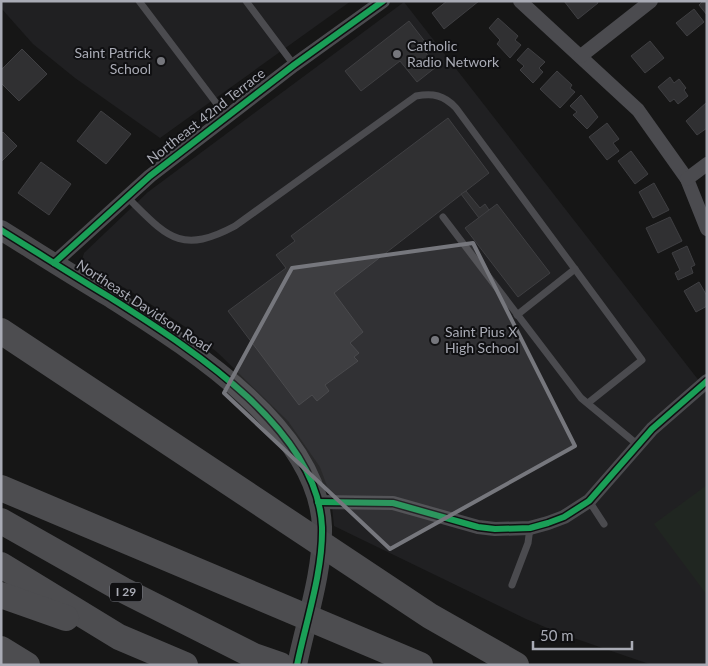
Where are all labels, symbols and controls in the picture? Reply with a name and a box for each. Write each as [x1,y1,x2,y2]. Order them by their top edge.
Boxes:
place label: Catholic Radio Network [407,37,500,70]
place label: Saint Patrick School [75,44,152,77]
marker: Catholic Radio Network [391,48,403,60]
marker: Saint Patrick School [155,55,167,67]
street label: Northeast 42nd Terrace [143,64,268,167]
street label: Northeast Davidson Road [74,256,215,356]
place label: Saint Pius X High School [445,323,519,356]
marker: Saint Pius X High School [429,334,441,346]
road number: I 29 [110,582,142,602]
scale bar [533,618,632,650]
text: 50 m [540,626,574,644]

